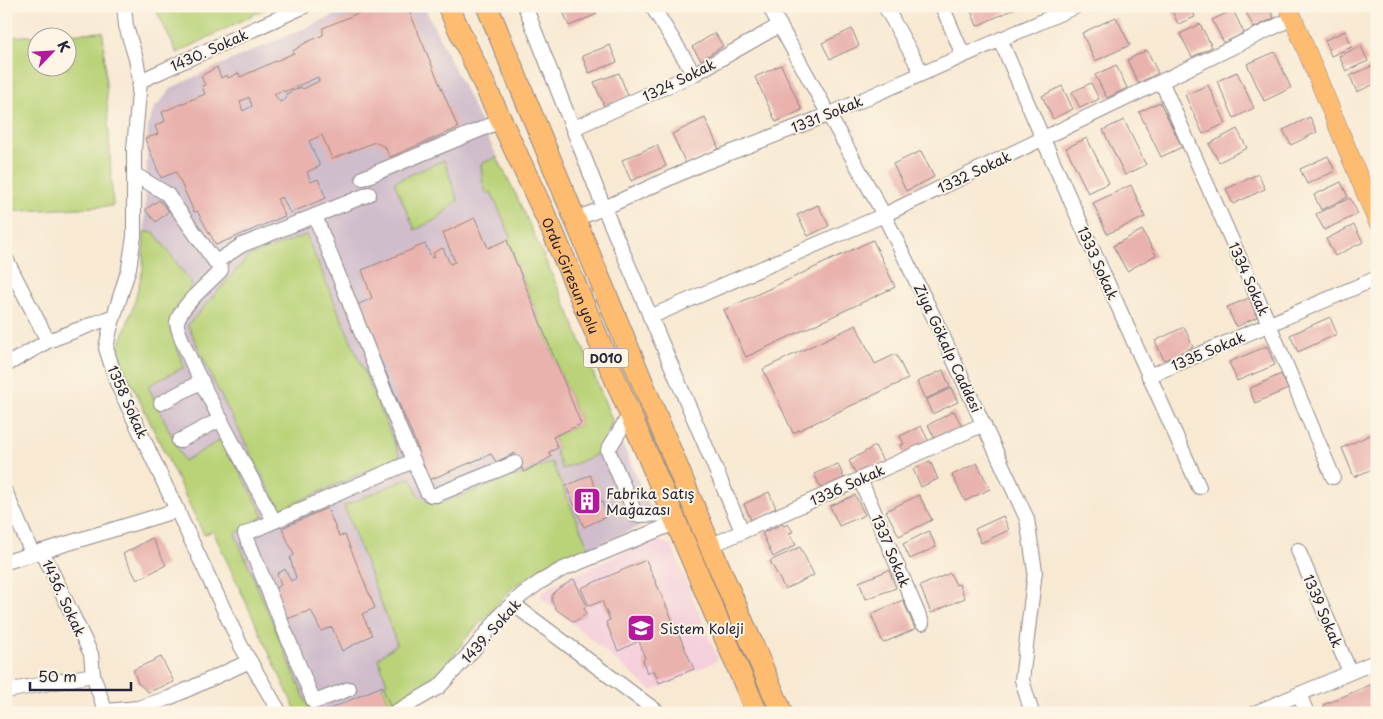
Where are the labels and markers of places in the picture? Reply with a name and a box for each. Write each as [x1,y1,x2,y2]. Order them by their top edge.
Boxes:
place label: Fabrika Satış Mağazası [606,483,694,520]
building icon: Fabrika Satış Mağazası [572,486,602,516]
school or university icon: Sistem Koleji [626,613,656,643]
place label: Sistem Koleji [660,618,744,639]

